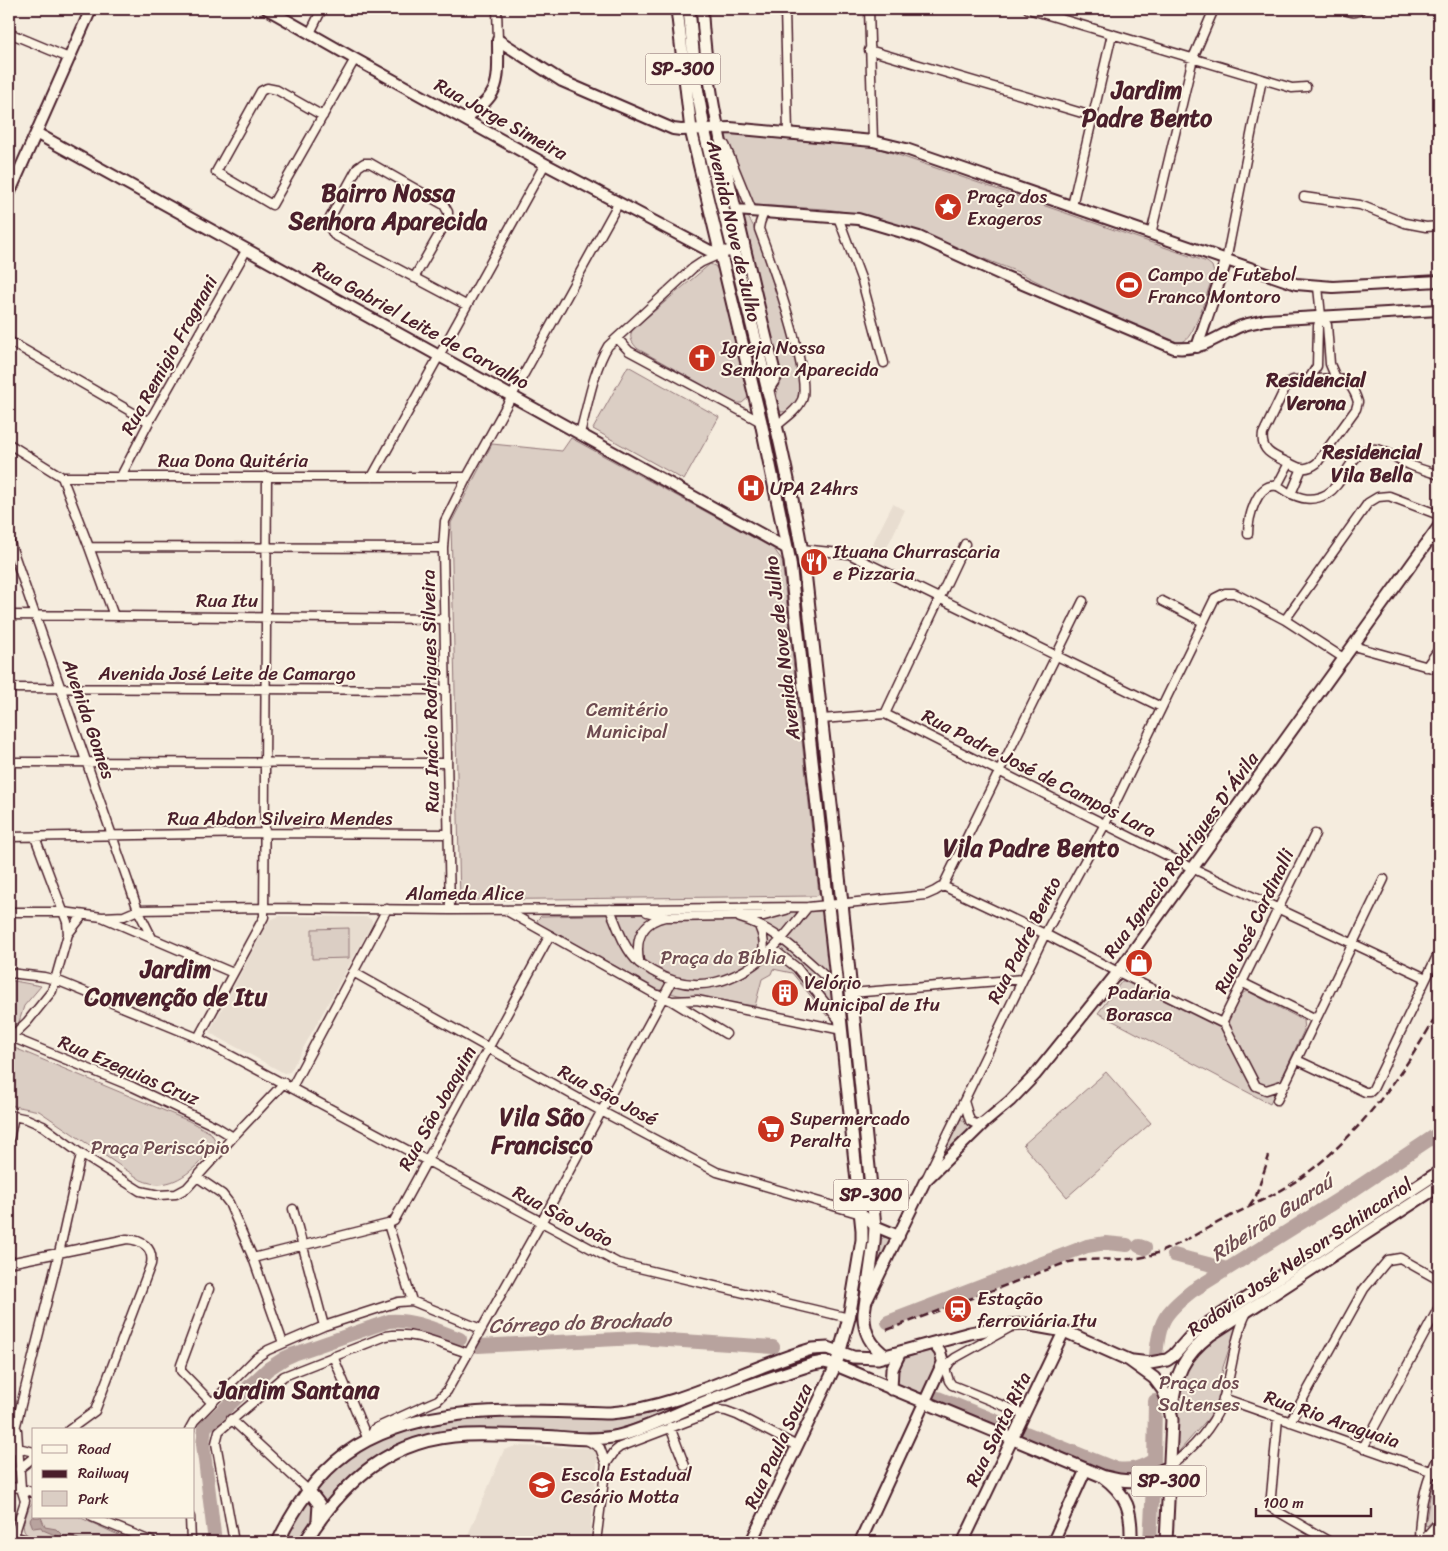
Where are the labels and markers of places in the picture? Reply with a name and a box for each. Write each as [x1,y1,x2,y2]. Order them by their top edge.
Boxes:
place label: Praça dos Exageros [967,180,1047,235]
place icon: Praça dos Exageros [933,192,963,222]
place label: Campo de Futebol Franco Montoro [1148,258,1297,313]
sports icon: Campo de Futebol Franco Montoro [1114,270,1144,300]
place label: Igreja Nossa Senhora Aparecida [720,331,879,386]
church icon: Igreja Nossa Senhora Aparecida [687,343,717,373]
place label: UPA 24hrs [770,472,858,505]
hospital icon: UPA 24hrs [736,473,766,503]
place label: Ituana Churrascaria e Pizzaria [832,535,1000,590]
restaurant icon: Ituana Churrascaria e Pizzaria [799,547,829,577]
shop icon: Padaria Borasca [1124,948,1154,978]
place label: Velório Municipal de Itu [804,966,940,1021]
place label: Padaria Borasca [1106,976,1173,1031]
building icon: Velório Municipal de Itu [770,978,800,1008]
place label: Supermercado Peralta [790,1102,910,1157]
supermarket icon: Supermercado Peralta [756,1114,786,1144]
place label: Estação ferroviária Itu [977,1282,1097,1337]
station icon: Estação ferroviária Itu [943,1294,973,1324]
place label: Escola Estadual Cesário Motta [561,1458,692,1513]
school or university icon: Escola Estadual Cesário Motta [527,1470,557,1500]

